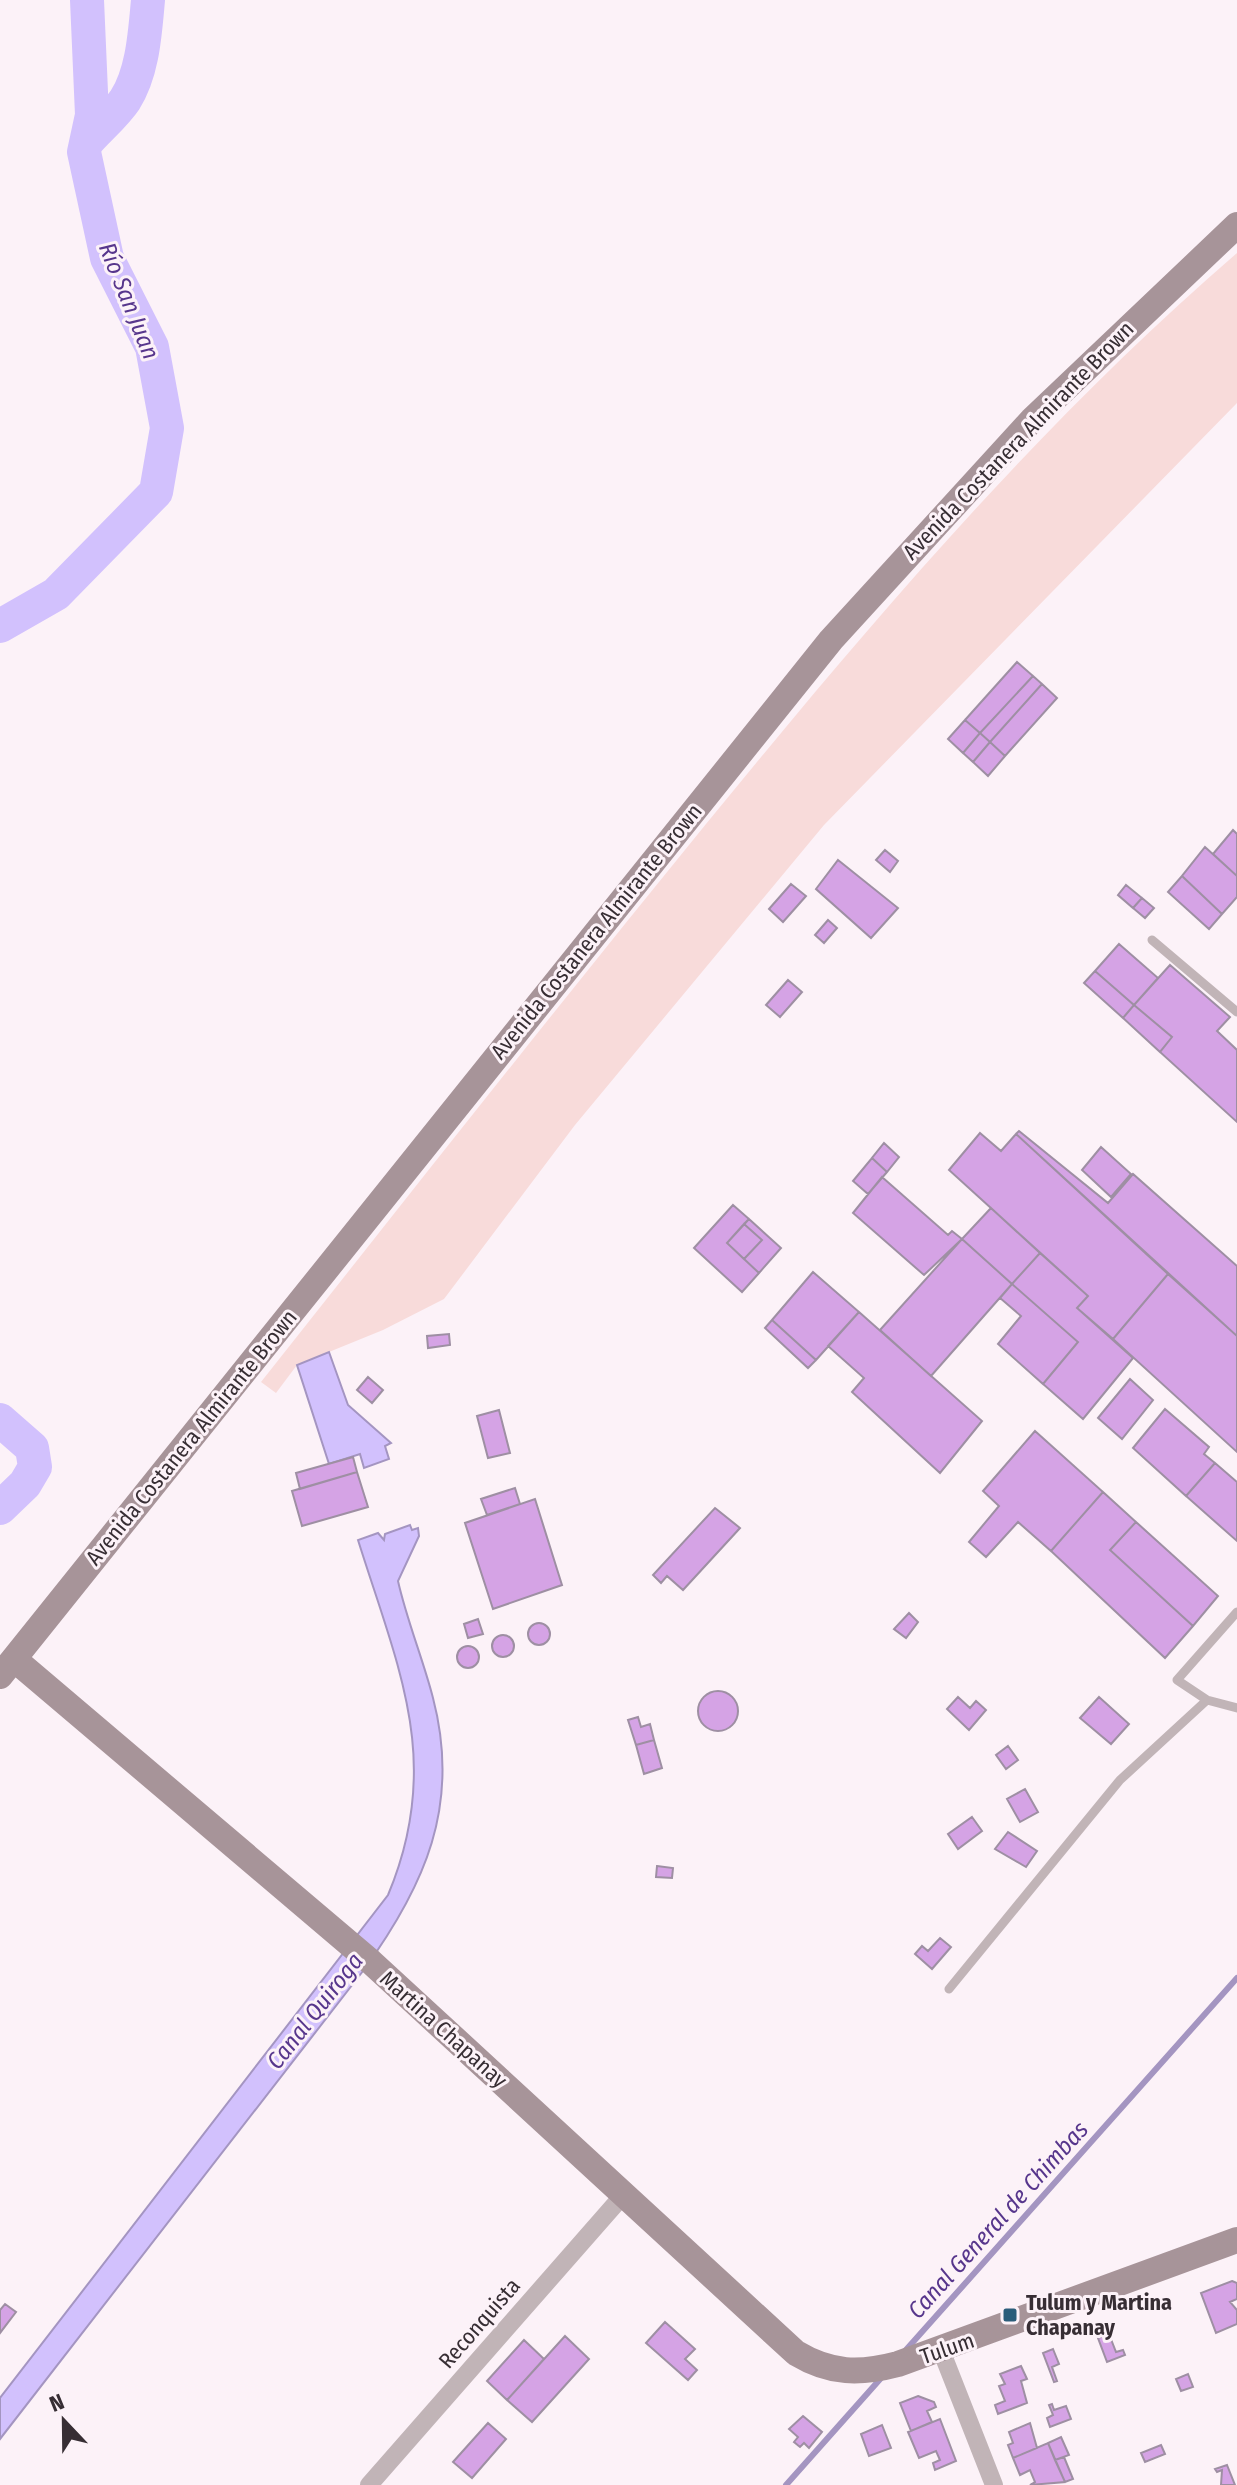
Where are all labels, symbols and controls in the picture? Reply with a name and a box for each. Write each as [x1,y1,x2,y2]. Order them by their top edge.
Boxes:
water label: Río San Juan [93,239,165,363]
street label: Avenida Costanera Almirante Brown [897,316,1139,565]
street label: Avenida Costanera Almirante Brown [485,798,708,1064]
street label: Avenida Costanera Almirante Brown [80,1304,303,1570]
water label: Canal Quiroga [261,1947,369,2075]
street label: Martina Chapanay [374,1965,513,2094]
water label: Canal General de Chimbas [902,2116,1094,2324]
street label: Reconquista [433,2273,526,2374]
place label: Tulum y Martina Chapanay [1026,2289,1172,2341]
marker: Tulum y Martina Chapanay [1001,2306,1019,2324]
street label: Tulum [917,2327,978,2370]
north arrow [24,2381,104,2461]
text: N [46,2388,68,2418]

